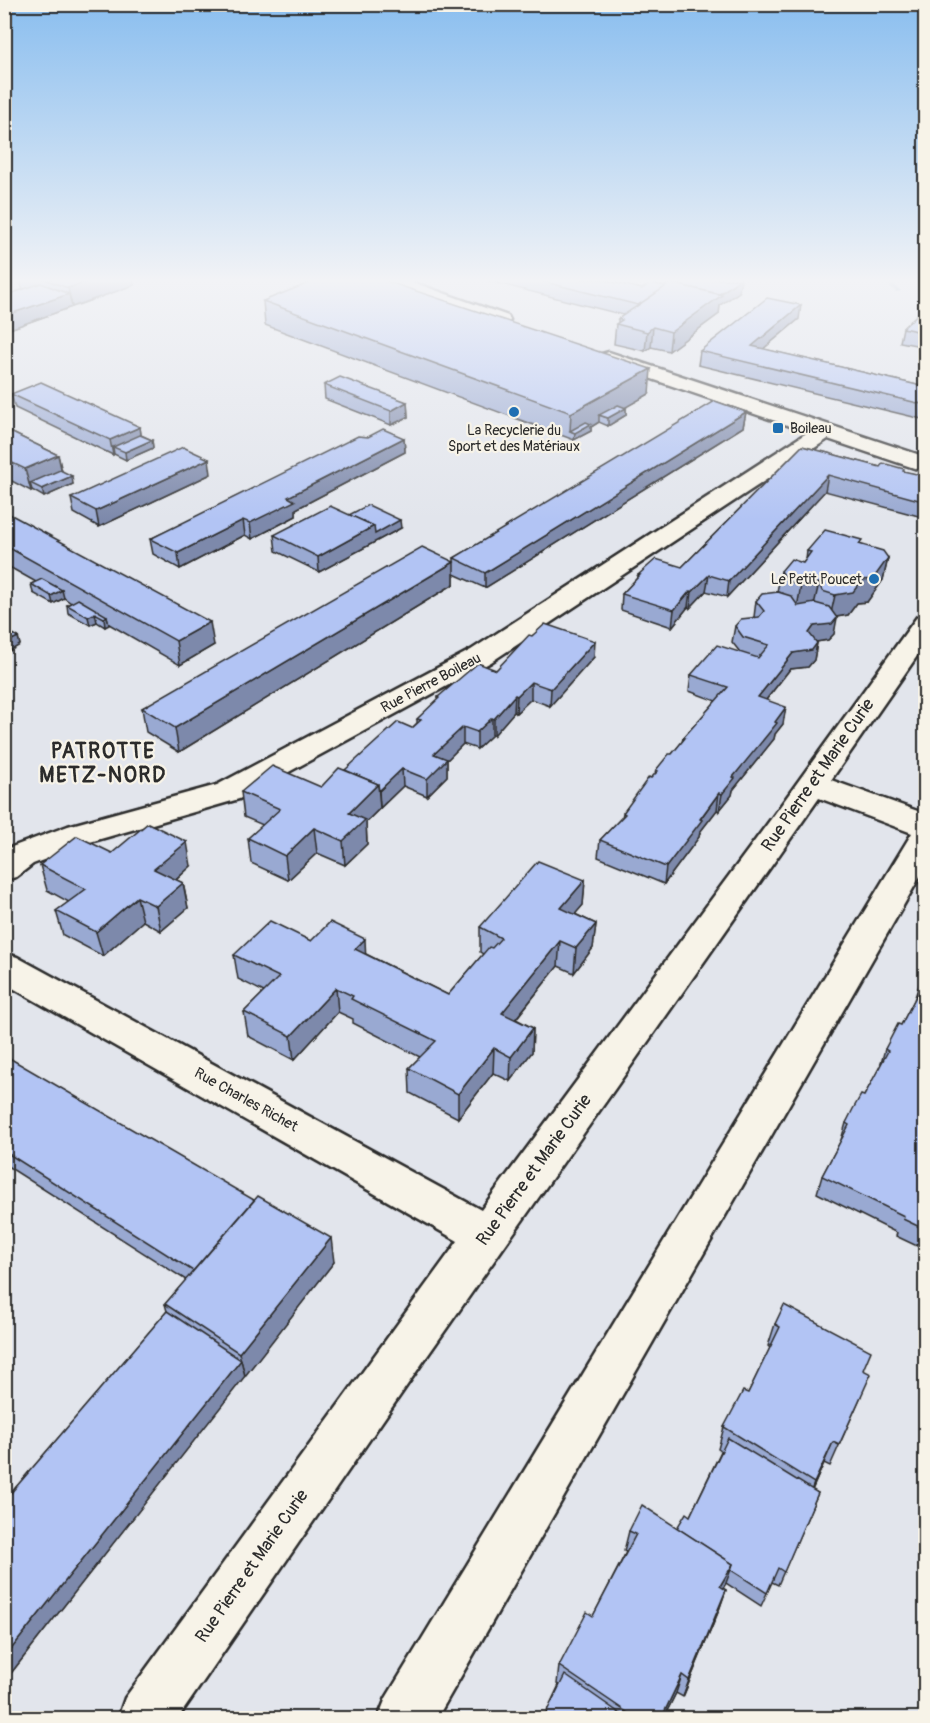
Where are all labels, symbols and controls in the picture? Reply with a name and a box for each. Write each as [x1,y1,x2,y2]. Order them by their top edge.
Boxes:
marker: La Recyclerie du Sport et des Matériaux [507,405,521,419]
place label: Boileau [790,420,831,437]
marker: Boileau [771,421,785,435]
place label: La Recyclerie du Sport et des Matériaux [448,422,580,455]
place label: Le Petit Poucet [771,571,862,588]
marker: Le Petit Poucet [867,572,881,586]
street label: Rue Pierre Boileau [378,649,484,717]
street label: Rue Pierre et Marie Curie [756,694,880,856]
district label: PATROTTE METZ-NORD [39,738,167,789]
street label: Rue Charles Richet [191,1064,302,1137]
street label: Rue Pierre et Marie Curie [471,1090,597,1250]
street label: Rue Pierre et Marie Curie [190,1485,314,1647]

